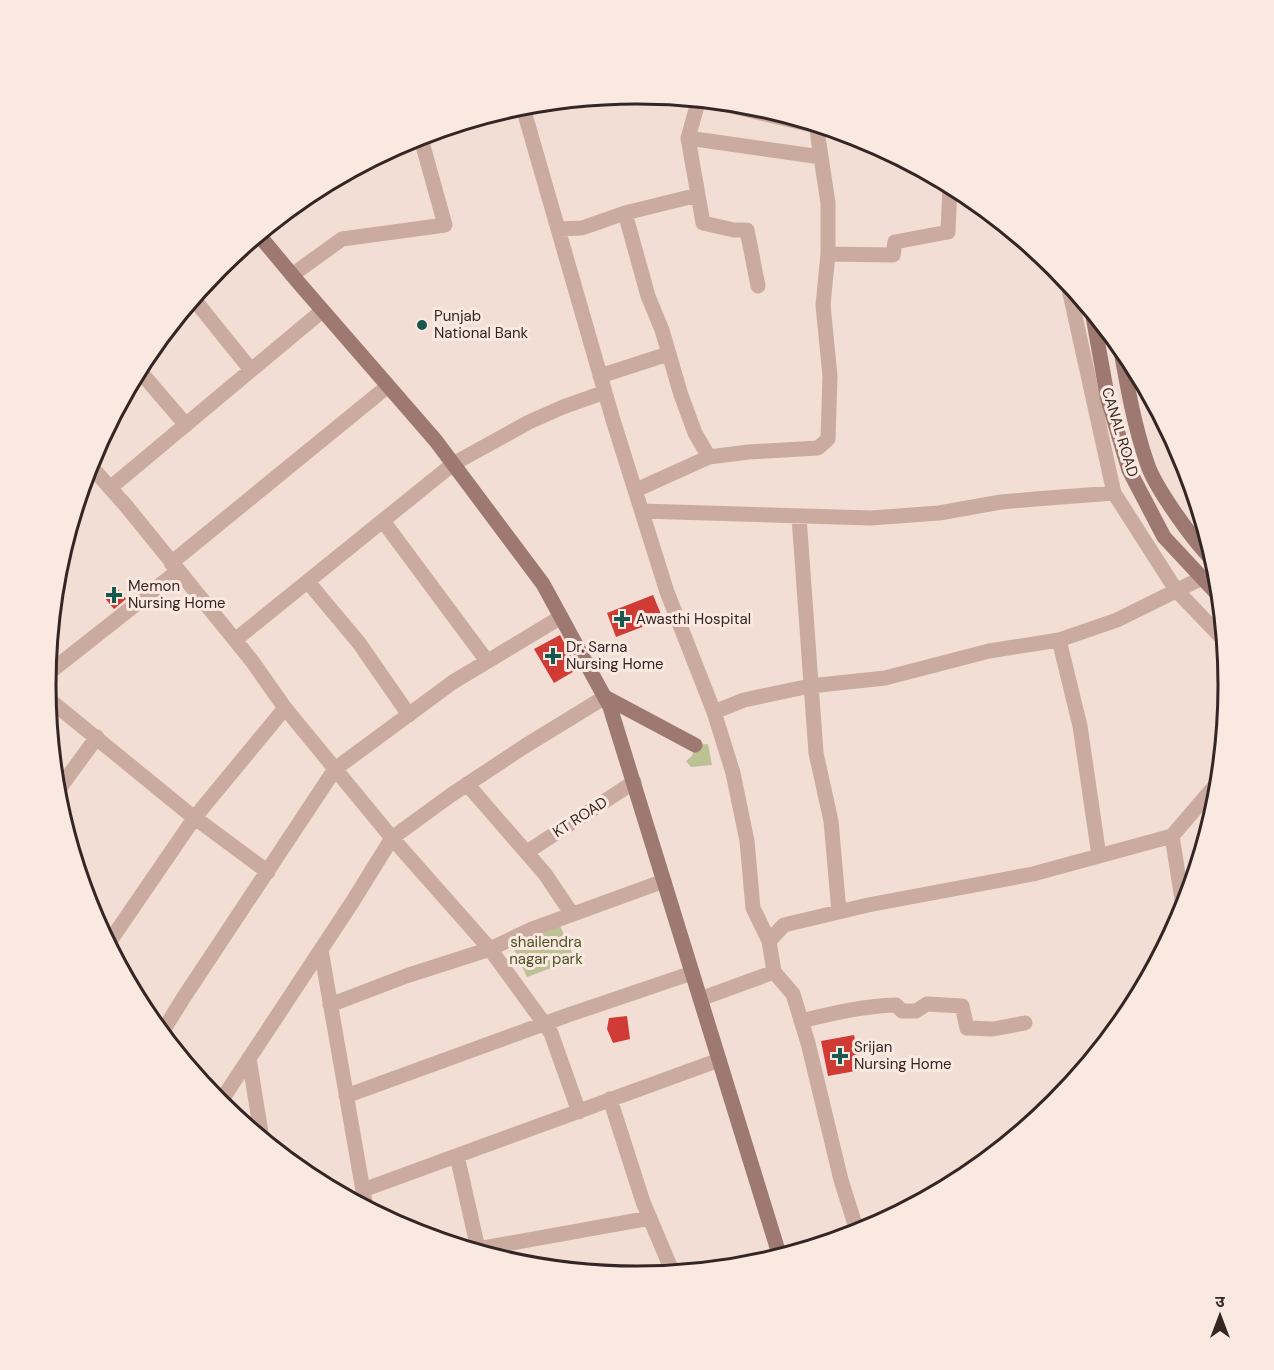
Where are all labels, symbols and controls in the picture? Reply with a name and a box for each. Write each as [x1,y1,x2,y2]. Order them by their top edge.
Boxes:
place label: Punjab National Bank [434,306,529,343]
marker: Punjab National Bank [415,318,429,332]
street label: CANAL ROAD [1097,385,1143,479]
place label: Memon Nursing Home [128,576,226,613]
marker: Memon Nursing Home [105,586,123,604]
place label: Awasthi Hospital [636,609,751,629]
marker: Awasthi Hospital [613,610,631,628]
place label: Dr. Sarna Nursing Home [566,637,664,674]
marker: Dr. Sarna Nursing Home [544,647,562,665]
street label: KT ROAD [549,792,611,842]
park label: shailendra nagar park [509,932,583,969]
place label: Srijan Nursing Home [854,1037,952,1074]
marker: Srijan Nursing Home [831,1047,849,1065]
north arrow [1190,1286,1250,1346]
text: उ [1215,1291,1225,1312]

